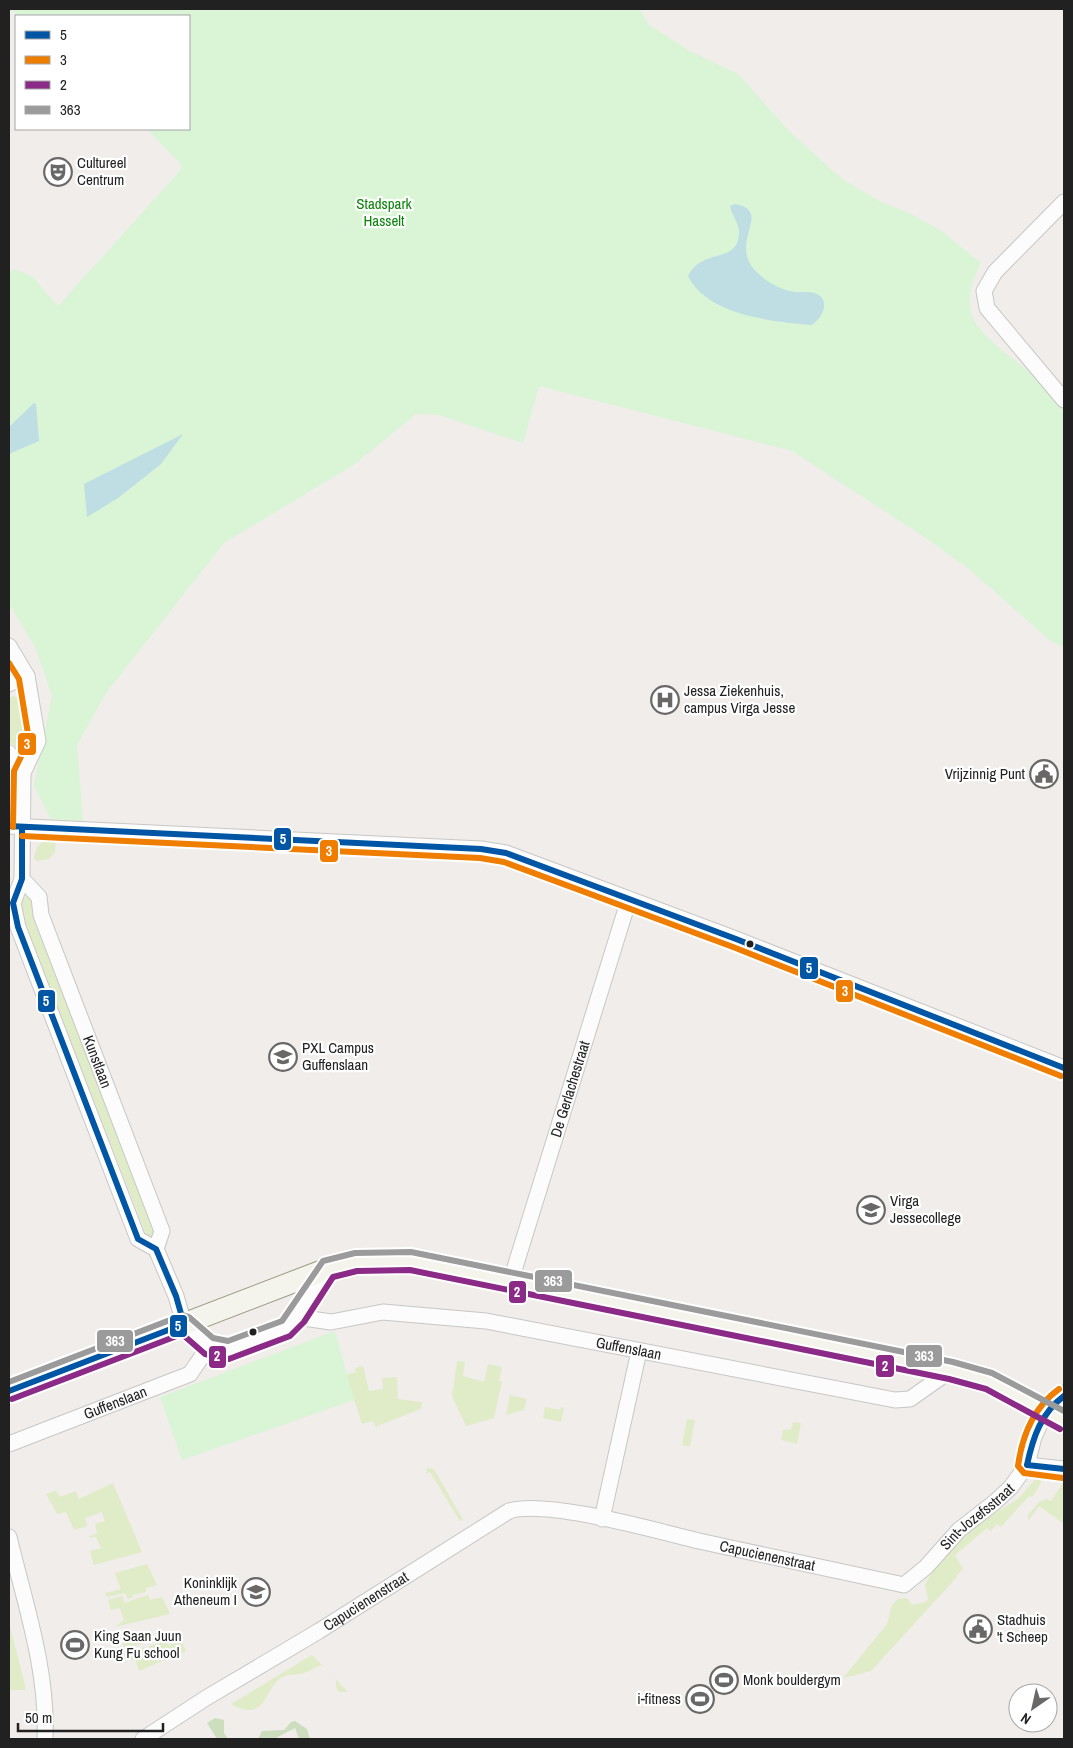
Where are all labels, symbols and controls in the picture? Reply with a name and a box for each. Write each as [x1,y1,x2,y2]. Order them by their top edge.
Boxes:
legend [15,15,190,130]
text: 5 [60,24,67,45]
text: 3 [60,49,67,70]
text: 2 [60,74,67,95]
text: 363 [60,99,81,120]
place label: Cultureel Centrum [77,152,126,190]
theatre icon: Cultureel Centrum [43,157,73,187]
park label: Stadspark Hasselt [356,193,413,231]
place label: Jessa Ziekenhuis, campus Virga Jesse [684,680,795,718]
hospital icon: Jessa Ziekenhuis, campus Virga Jesse [650,685,680,715]
line badge: 3 [17,732,37,756]
text: 3 [24,735,30,753]
public building icon: Vrijzinnig Punt [1029,759,1059,789]
place label: Vrijzinnig Punt [945,763,1026,784]
line badge: 5 [273,827,292,851]
text: 5 [280,830,287,848]
line badge: 3 [319,839,339,863]
text: 3 [326,842,332,860]
unlabelled marker [745,939,755,949]
line badge: 5 [799,956,819,980]
text: 5 [806,959,813,977]
line badge: 3 [835,979,854,1003]
text: 3 [842,982,848,1000]
line badge: 5 [37,989,56,1013]
text: 5 [43,992,50,1010]
street label: Kunstlaan [78,1032,117,1091]
place label: PXL Campus Guffenslaan [302,1037,374,1075]
street label: De Gerlachestraat [545,1037,595,1140]
school or university icon: PXL Campus Guffenslaan [268,1042,298,1072]
place label: Virga Jessecollege [890,1190,961,1228]
school or university icon: Virga Jessecollege [856,1195,886,1225]
line badge: 363 [534,1269,573,1293]
text: 363 [543,1272,563,1290]
line badge: 2 [508,1280,527,1304]
text: 2 [514,1283,520,1301]
line badge: 5 [169,1314,188,1338]
text: 5 [175,1317,182,1335]
unlabelled marker [248,1327,258,1337]
line badge: 363 [96,1329,134,1353]
street label: Guffenslaan [594,1331,663,1365]
text: 363 [105,1332,125,1350]
line badge: 363 [905,1344,943,1368]
line badge: 2 [208,1345,227,1369]
text: 2 [214,1347,220,1365]
text: 363 [914,1347,934,1365]
line badge: 2 [875,1354,895,1378]
text: 2 [882,1357,888,1375]
street label: Guffenslaan [80,1381,150,1424]
street label: Sint-Jozefsstraat [935,1478,1019,1554]
street label: Capucienenstraat [718,1535,818,1576]
street label: Capucienenstraat [319,1566,413,1636]
place label: Koninklijk Atheneum I [173,1572,238,1610]
school or university icon: Koninklijk Atheneum I [241,1577,271,1607]
place label: Stadhuis 't Scheep [997,1609,1048,1647]
public building icon: Stadhuis 't Scheep [963,1614,993,1644]
place label: King Saan Juun Kung Fu school [94,1625,182,1663]
sports icon: King Saan Juun Kung Fu school [60,1630,90,1660]
sports icon: Monk bouldergym [709,1665,739,1695]
place label: Monk bouldergym [743,1669,841,1690]
north arrow [1008,1683,1058,1733]
sports icon: i-fitness [685,1684,715,1714]
place label: i-fitness [637,1688,681,1709]
scale bar [18,1700,162,1732]
text: 50 m [25,1707,52,1728]
text: N [1017,1709,1034,1729]

